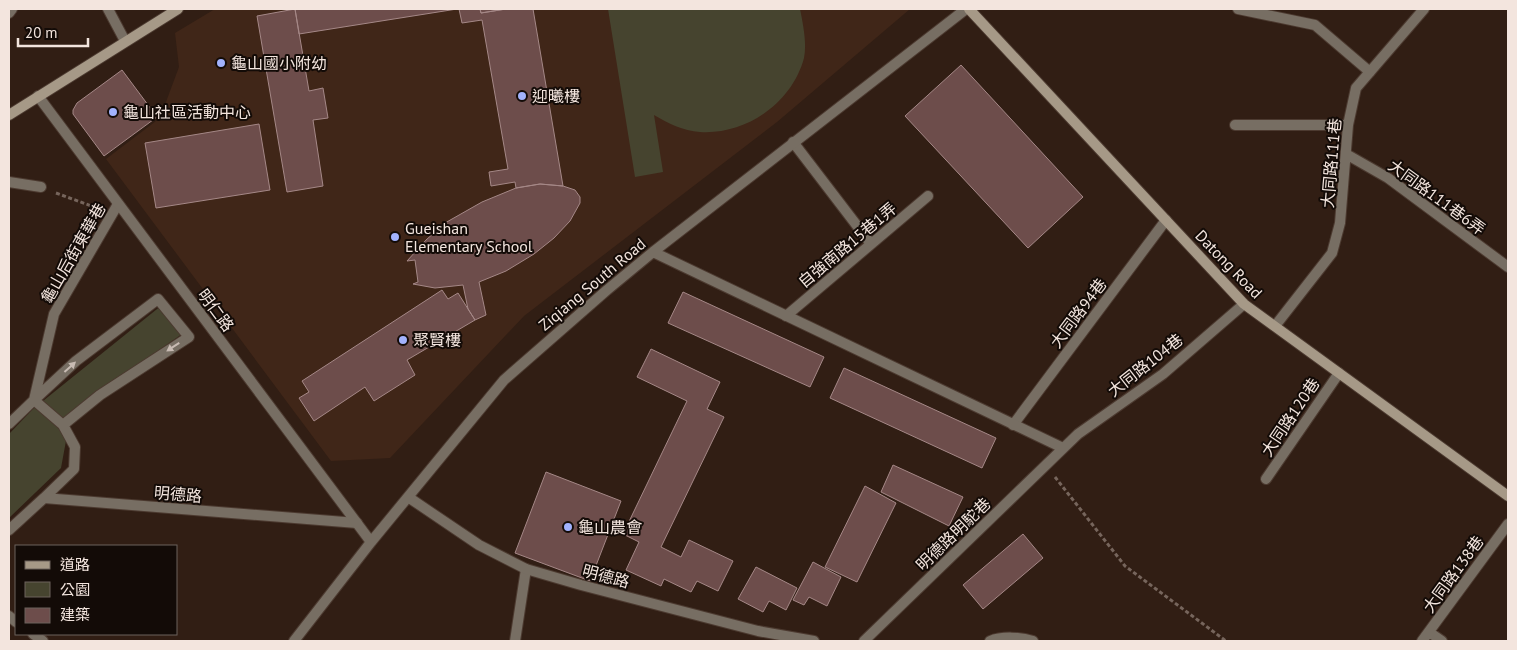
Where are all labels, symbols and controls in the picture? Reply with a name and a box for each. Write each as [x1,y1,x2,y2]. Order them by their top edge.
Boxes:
scale bar [18,15,88,47]
text: 20 m [25,23,58,42]
place label: 龜山國小附幼 [231,53,327,73]
marker: 龜山國小附幼 [215,57,227,69]
place label: 迎曦樓 [532,86,580,106]
marker: 迎曦樓 [516,90,528,102]
place label: 龜山社區活動中心 [123,102,251,122]
marker: 龜山社區活動中心 [107,106,119,118]
street label: 大同路111巷 [1317,117,1345,209]
street label: 大同路111巷6弄 [1385,155,1489,239]
street label: 自強南路15巷1弄 [794,198,900,292]
street label: 龜山后街東華巷 [36,199,110,307]
place label: Gueishan Elementary School [405,218,533,256]
street label: Datong Road [1191,226,1267,302]
marker: Gueishan Elementary School [389,231,401,243]
street label: Ziqiang South Road [534,233,650,335]
street label: 大同路94巷 [1046,274,1110,352]
street label: 明仁路 [194,285,238,335]
street label: 大同路104巷 [1103,329,1187,401]
place label: 聚賢樓 [413,330,461,350]
marker: 聚賢樓 [397,334,409,346]
one-way arrow [167,343,180,352]
one-way arrow [63,361,75,373]
street label: 大同路120巷 [1256,374,1324,460]
street label: 明德路 [153,482,203,506]
street label: 明德路明駝巷 [912,493,994,575]
place label: 龜山農會 [578,517,642,537]
marker: 龜山農會 [562,521,574,533]
street label: 大同路138巷 [1418,532,1488,616]
legend [15,545,178,635]
text: 道路 [60,555,90,574]
street label: 明德路 [580,560,632,592]
text: 公園 [60,580,90,599]
text: 建築 [60,605,90,624]

